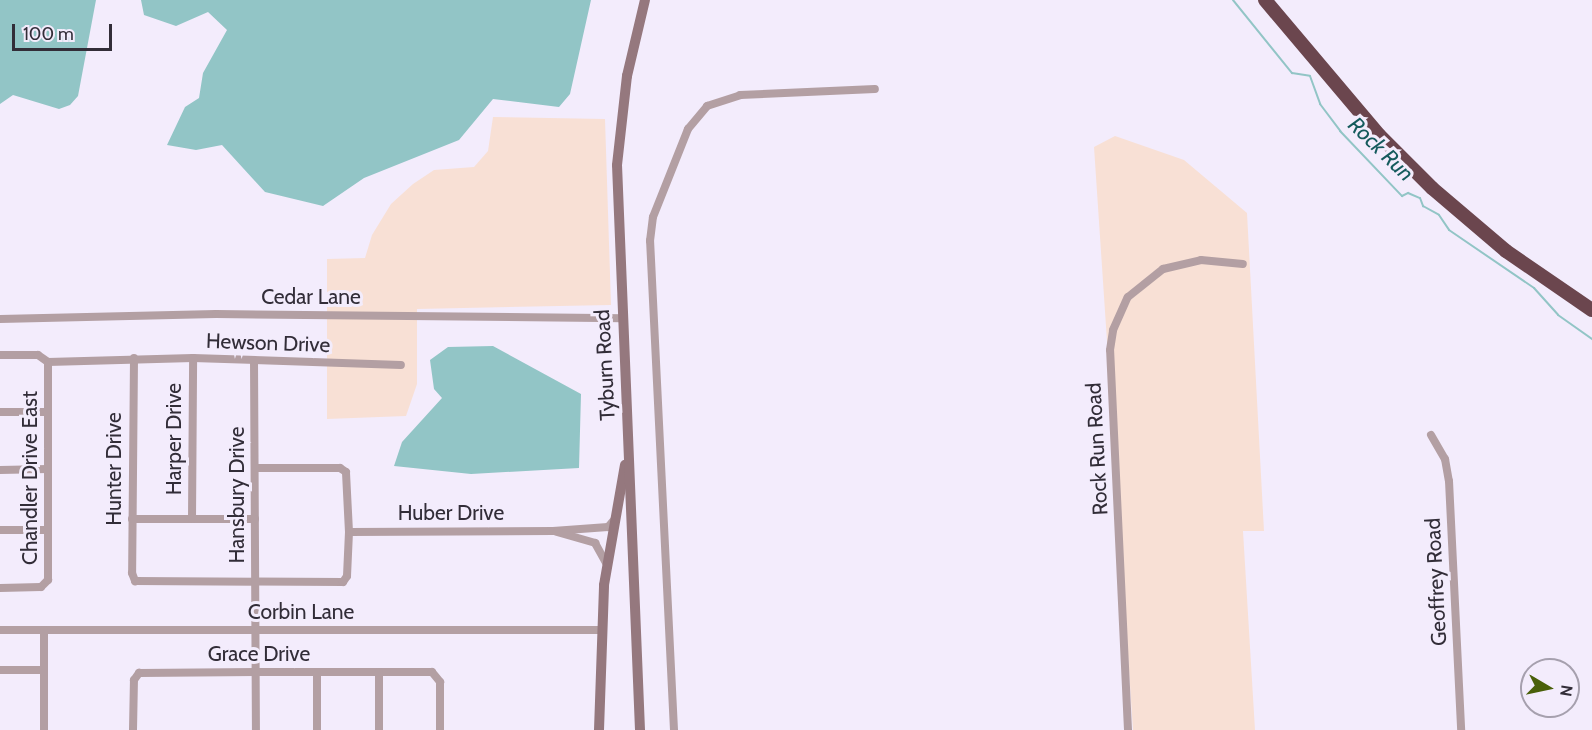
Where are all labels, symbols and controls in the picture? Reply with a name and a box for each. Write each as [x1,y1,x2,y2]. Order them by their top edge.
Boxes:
scale bar [15,12,116,50]
text: 100 m [23,23,74,45]
water label: Rock Run [1343,111,1419,187]
street label: Cedar Lane [261,284,361,310]
street label: Tyburn Road [590,309,620,421]
street label: Hewson Drive [205,328,331,358]
street label: Rock Run Road [1081,382,1113,516]
street label: Harper Drive [161,383,187,495]
street label: Chandler Drive East [17,391,43,565]
street label: Hunter Drive [101,412,127,526]
street label: Hansbury Drive [224,427,250,563]
street label: Huber Drive [398,500,504,526]
street label: Geoffrey Road [1420,517,1452,647]
street label: Corbin Lane [248,599,354,625]
street label: Grace Drive [208,641,310,667]
north arrow [1520,658,1580,718]
text: N [1556,684,1577,698]

